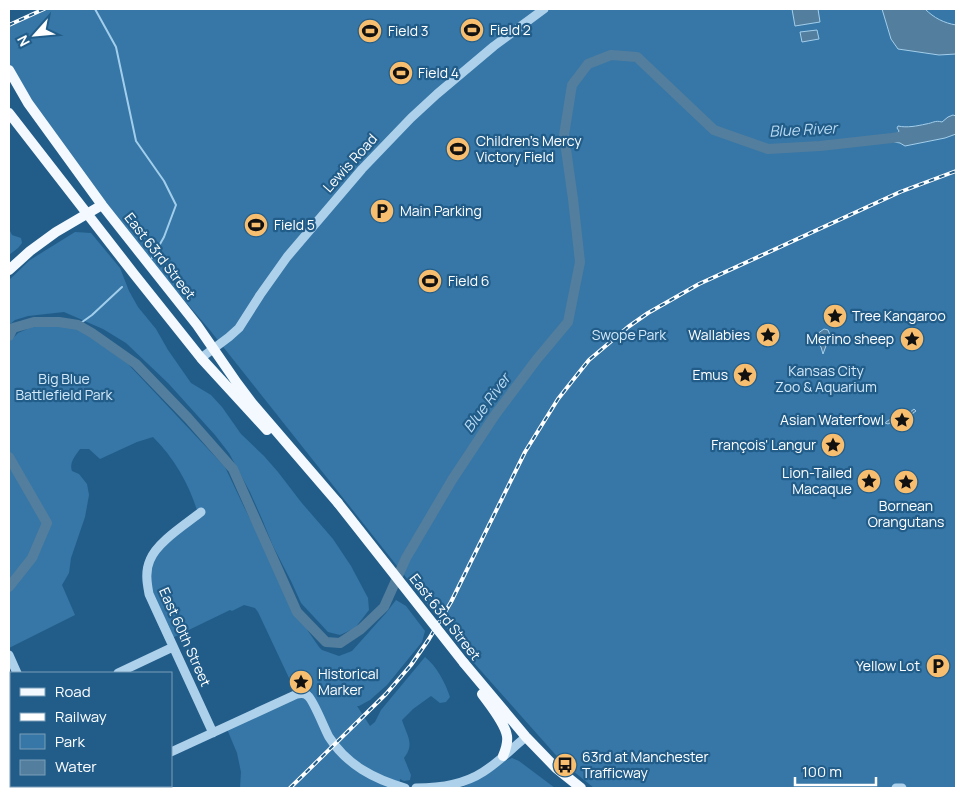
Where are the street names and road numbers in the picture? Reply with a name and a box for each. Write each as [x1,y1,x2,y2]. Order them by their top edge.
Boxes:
street label: Lewis Road [318,129,381,196]
street label: East 63rd Street [121,208,200,303]
street label: East 63rd Street [406,569,485,664]
street label: East 60th Street [155,584,216,690]

